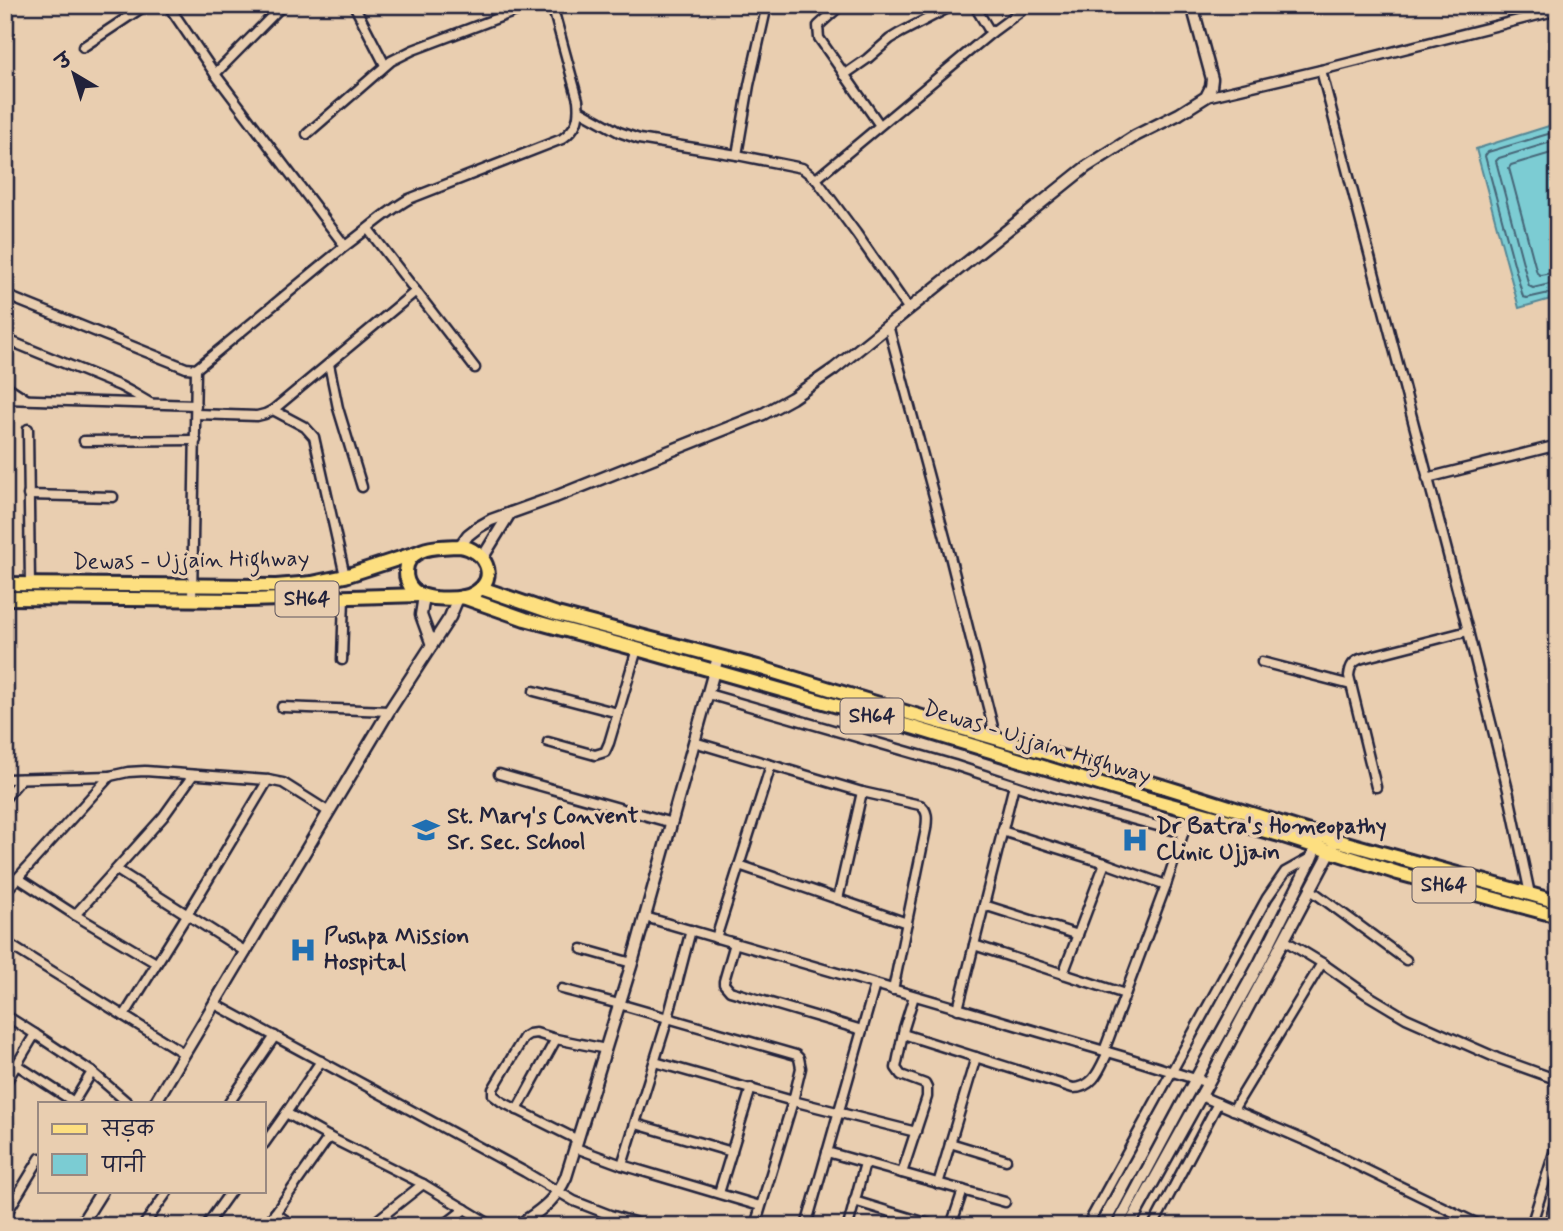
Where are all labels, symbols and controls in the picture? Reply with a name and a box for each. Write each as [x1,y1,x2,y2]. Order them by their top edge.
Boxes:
north arrow [38,38,108,108]
text: उ [50,47,79,77]
street label: Dewas - Ujjain Highway [72,544,310,580]
road number: SH64 [276,582,338,616]
street label: Dewas - Ujjain Highway [919,694,1155,794]
road number: SH64 [840,698,903,734]
place label: St. Mary's Convent Sr. Sec. School [447,802,639,858]
place label: Dr Batra's Homeopathy Clinic Ujjain [1156,812,1387,868]
school or university icon: St. Mary's Convent Sr. Sec. School [411,815,441,845]
hospital icon: Dr Batra's Homeopathy Clinic Ujjain [1120,825,1150,855]
road number: SH64 [1412,868,1476,903]
place label: Pushpa Mission Hospital [324,922,469,978]
hospital icon: Pushpa Mission Hospital [288,935,318,965]
legend [38,1102,266,1192]
text: सड़क [101,1116,155,1144]
text: पानी [101,1149,147,1180]

